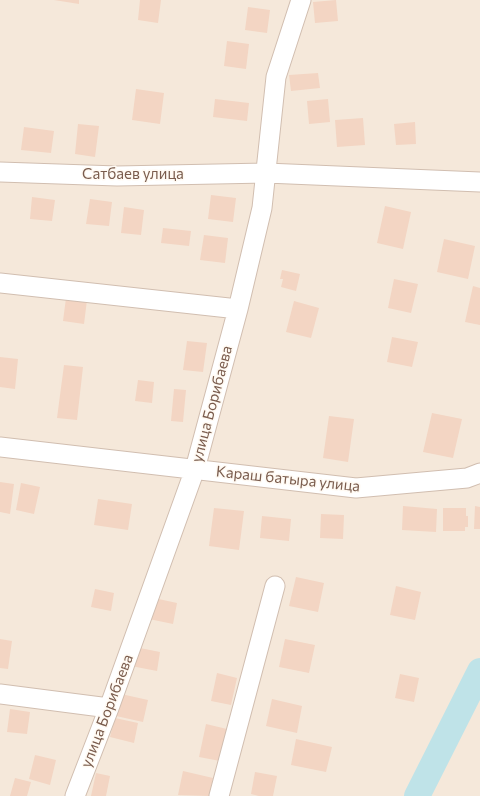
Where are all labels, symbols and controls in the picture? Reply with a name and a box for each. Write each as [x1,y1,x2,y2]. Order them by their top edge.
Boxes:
street label: Сатбаев улица [82,165,184,183]
street label: улица Борибаева [188,344,236,464]
street label: Караш батыра улица [215,462,361,496]
street label: улица Борибаева [77,652,137,770]

